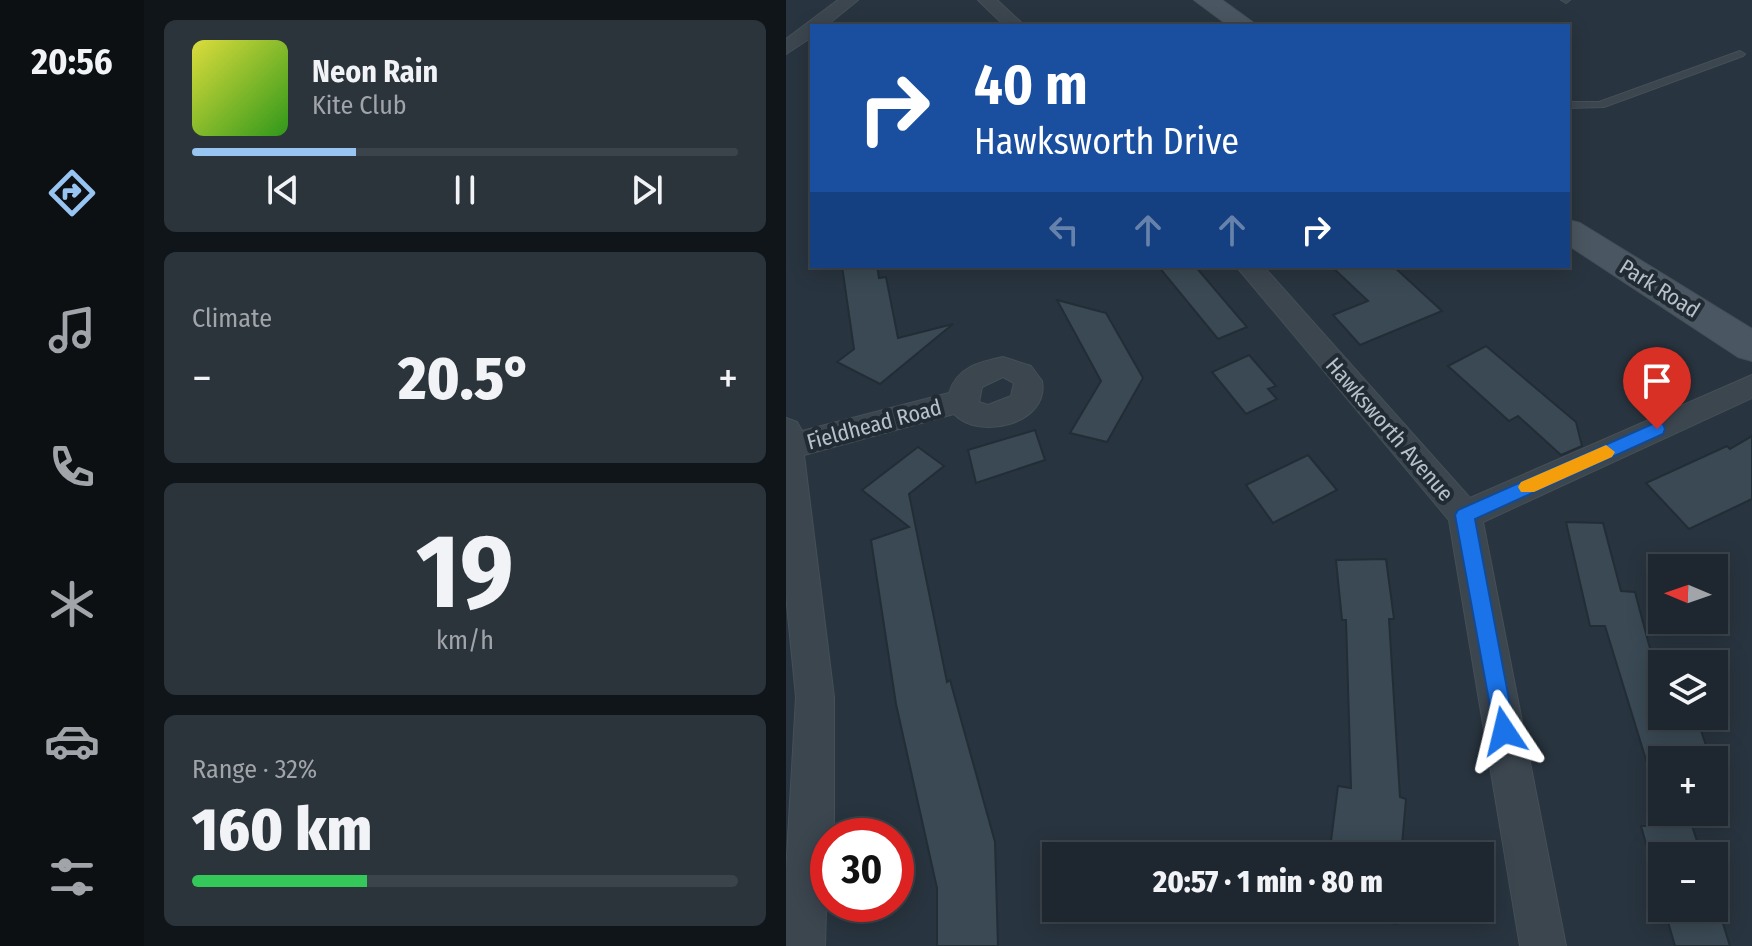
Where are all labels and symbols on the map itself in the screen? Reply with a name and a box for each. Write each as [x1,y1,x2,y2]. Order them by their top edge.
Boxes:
street label: Park Road [1614,253,1705,324]
pin [1623,347,1691,429]
street label: Hawksworth Avenue [1320,352,1459,507]
street label: Fieldhead Road [804,394,944,455]
north arrow [1648,554,1728,634]
position arrow [1462,689,1546,773]
speed limit sign: 30 [810,818,914,922]

